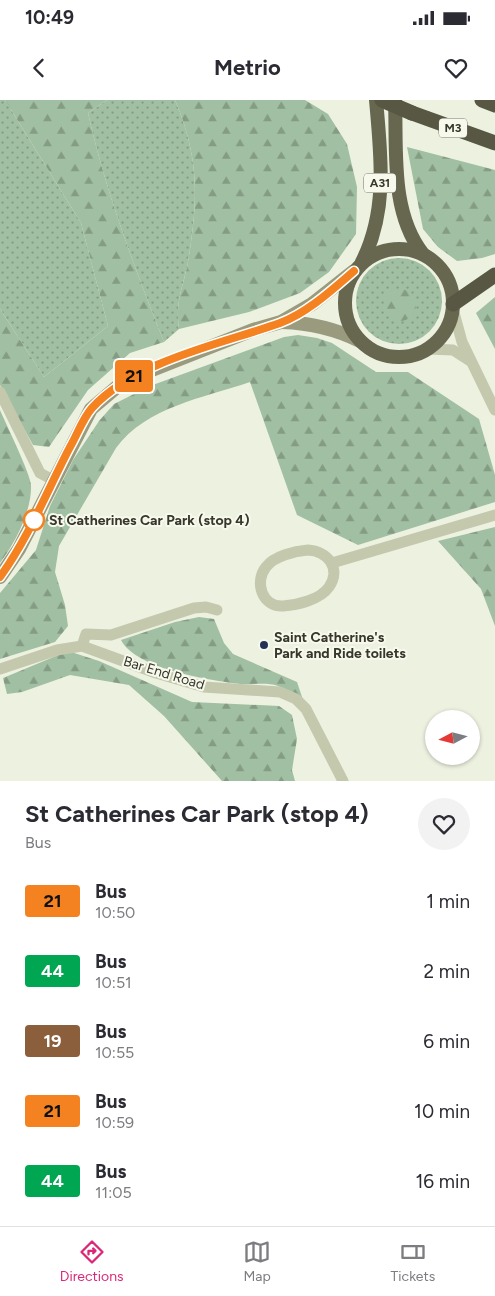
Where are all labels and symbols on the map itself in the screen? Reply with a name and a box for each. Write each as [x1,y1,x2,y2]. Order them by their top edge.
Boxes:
road number: M3 [439,118,467,138]
road number: A31 [364,174,396,192]
line badge: 21 [112,360,156,392]
marker: St Catherines Car Park (stop 4) [23,509,45,531]
place label: St Catherines Car Park (stop 4) [49,512,250,529]
place label: Saint Catherine's Park and Ride toilets [274,629,406,662]
marker: Saint Catherine's Park and Ride toilets [258,639,270,651]
street label: Bar End Road [121,653,207,693]
north arrow [425,710,480,765]

